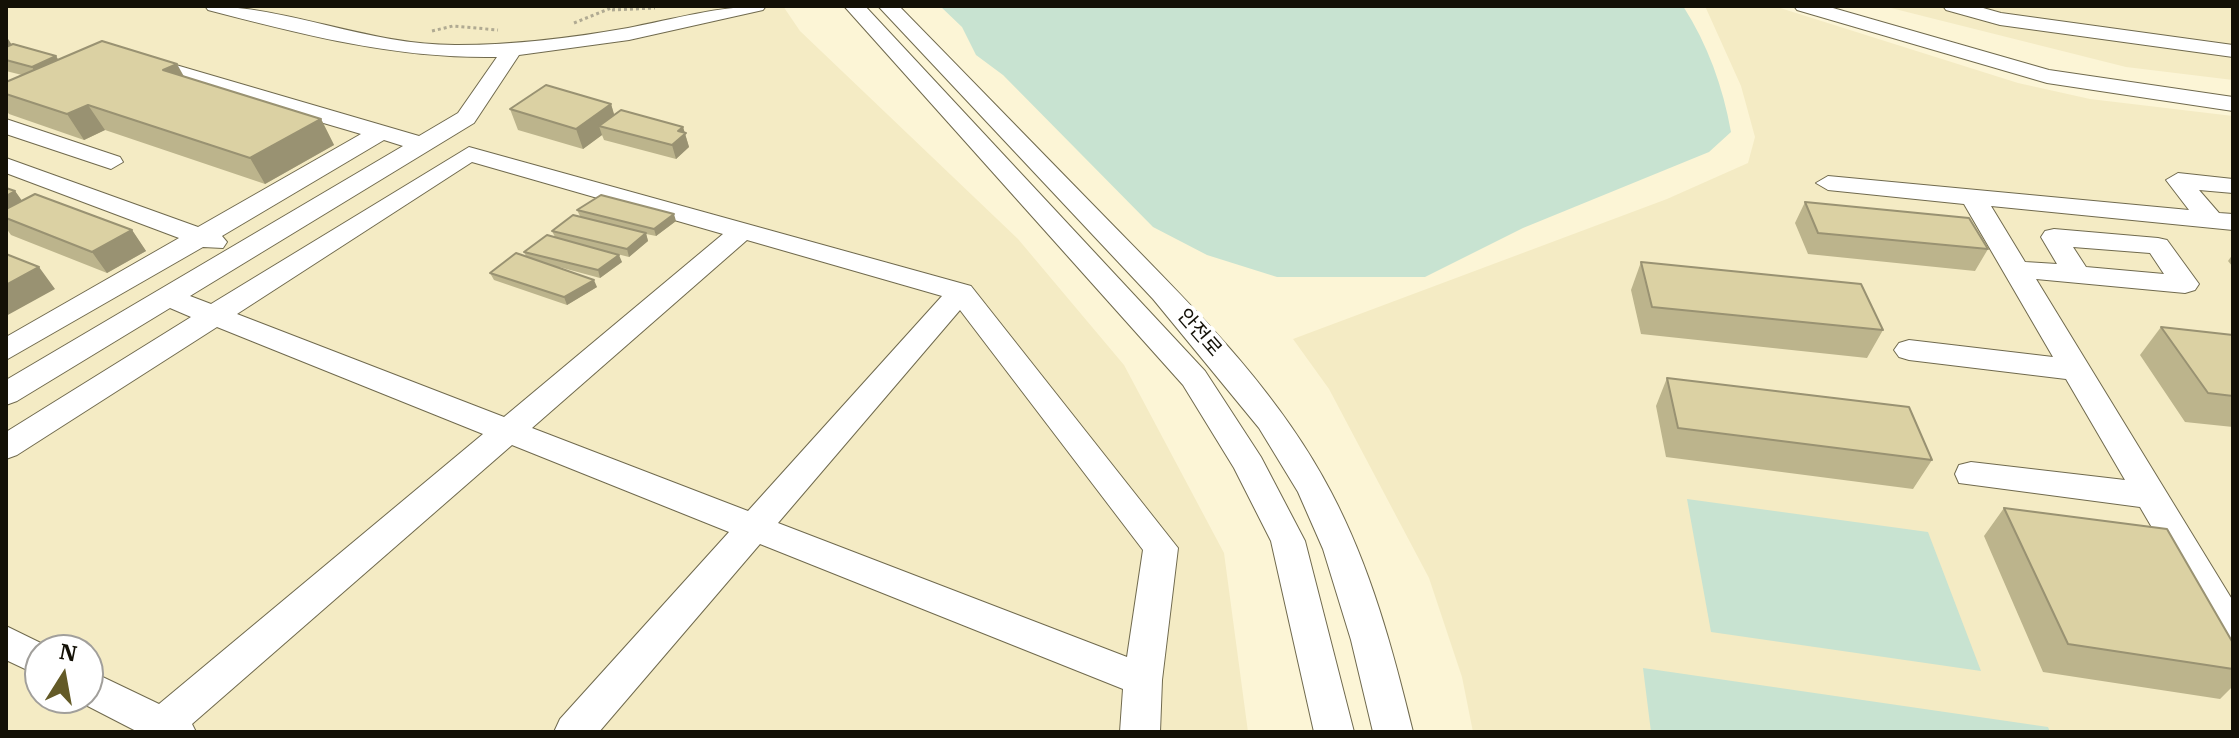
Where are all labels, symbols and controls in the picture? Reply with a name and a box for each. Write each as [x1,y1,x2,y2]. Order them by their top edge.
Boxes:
street label: 안전로 [1172,304,1226,362]
north arrow [24,634,104,714]
text: N [57,636,80,668]

